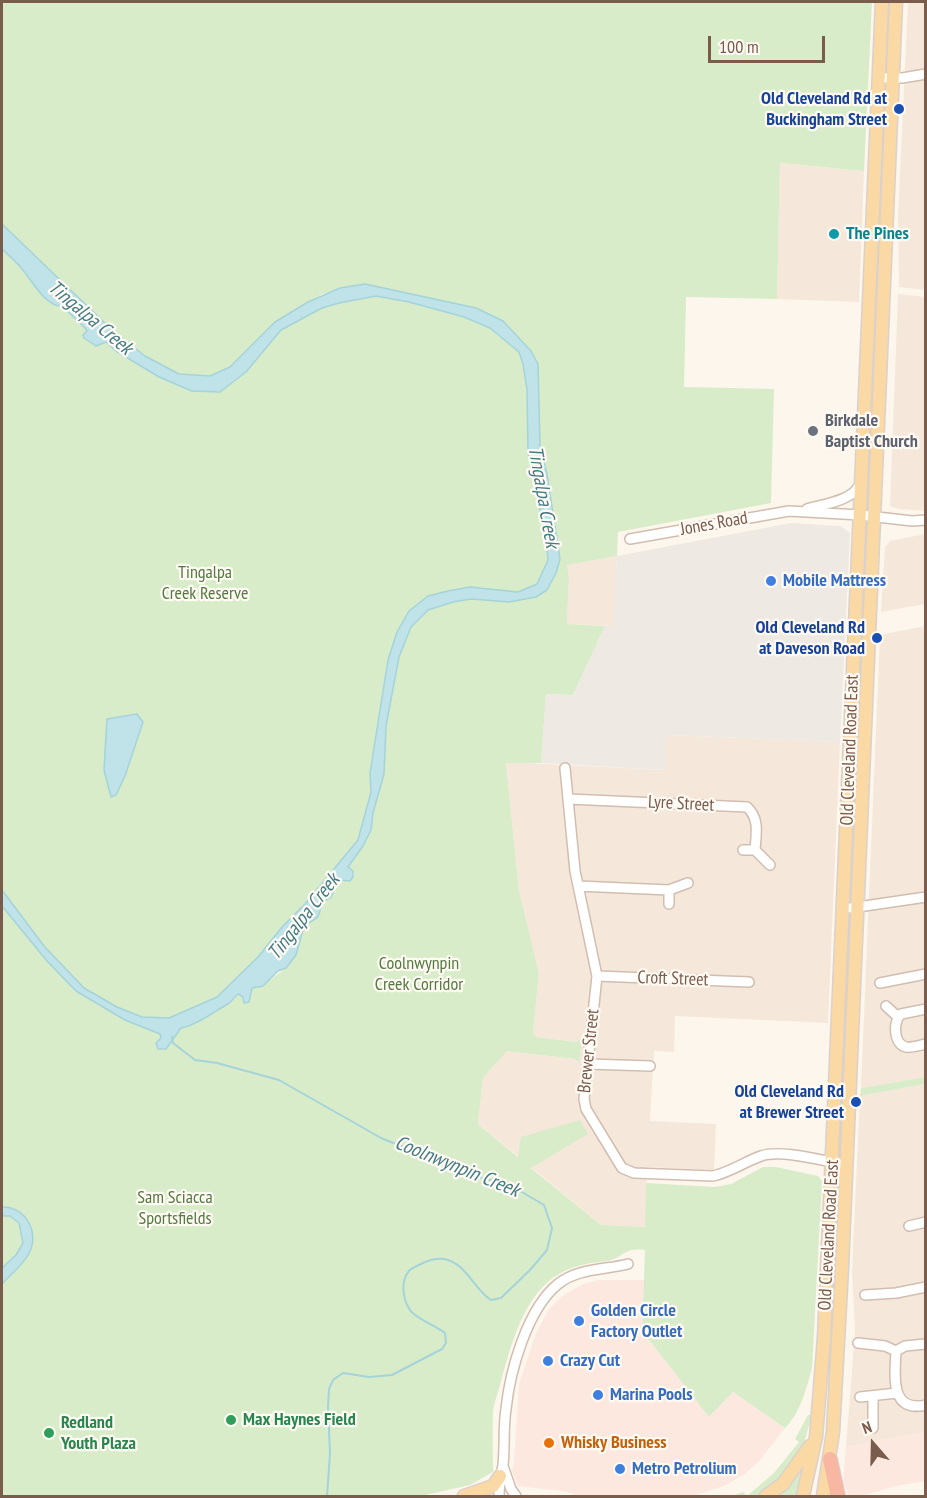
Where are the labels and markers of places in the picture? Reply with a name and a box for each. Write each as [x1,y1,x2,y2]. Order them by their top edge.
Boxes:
place label: Old Cleveland Rd at Buckingham Street [761,88,887,130]
marker: Old Cleveland Rd at Buckingham Street [892,102,906,116]
place label: The Pines [846,223,909,245]
marker: The Pines [827,227,841,241]
place label: Birkdale Baptist Church [825,410,918,452]
marker: Birkdale Baptist Church [806,424,820,438]
place label: Mobile Mattress [783,570,886,592]
marker: Mobile Mattress [764,574,778,588]
place label: Old Cleveland Rd at Daveson Road [755,617,865,660]
marker: Old Cleveland Rd at Daveson Road [870,631,884,645]
place label: Old Cleveland Rd at Brewer Street [734,1081,844,1124]
marker: Old Cleveland Rd at Brewer Street [849,1095,863,1109]
place label: Golden Circle Factory Outlet [591,1300,682,1342]
marker: Golden Circle Factory Outlet [572,1314,586,1328]
place label: Crazy Cut [560,1350,620,1372]
marker: Crazy Cut [541,1354,555,1368]
place label: Marina Pools [610,1384,693,1406]
marker: Marina Pools [591,1388,605,1402]
place label: Max Haynes Field [243,1409,356,1431]
place label: Redland Youth Plaza [61,1412,136,1454]
marker: Max Haynes Field [224,1413,238,1427]
marker: Redland Youth Plaza [42,1426,56,1440]
place label: Whisky Business [561,1432,667,1454]
marker: Whisky Business [542,1436,556,1450]
place label: Metro Petrolium [632,1458,737,1480]
marker: Metro Petrolium [613,1462,627,1476]

